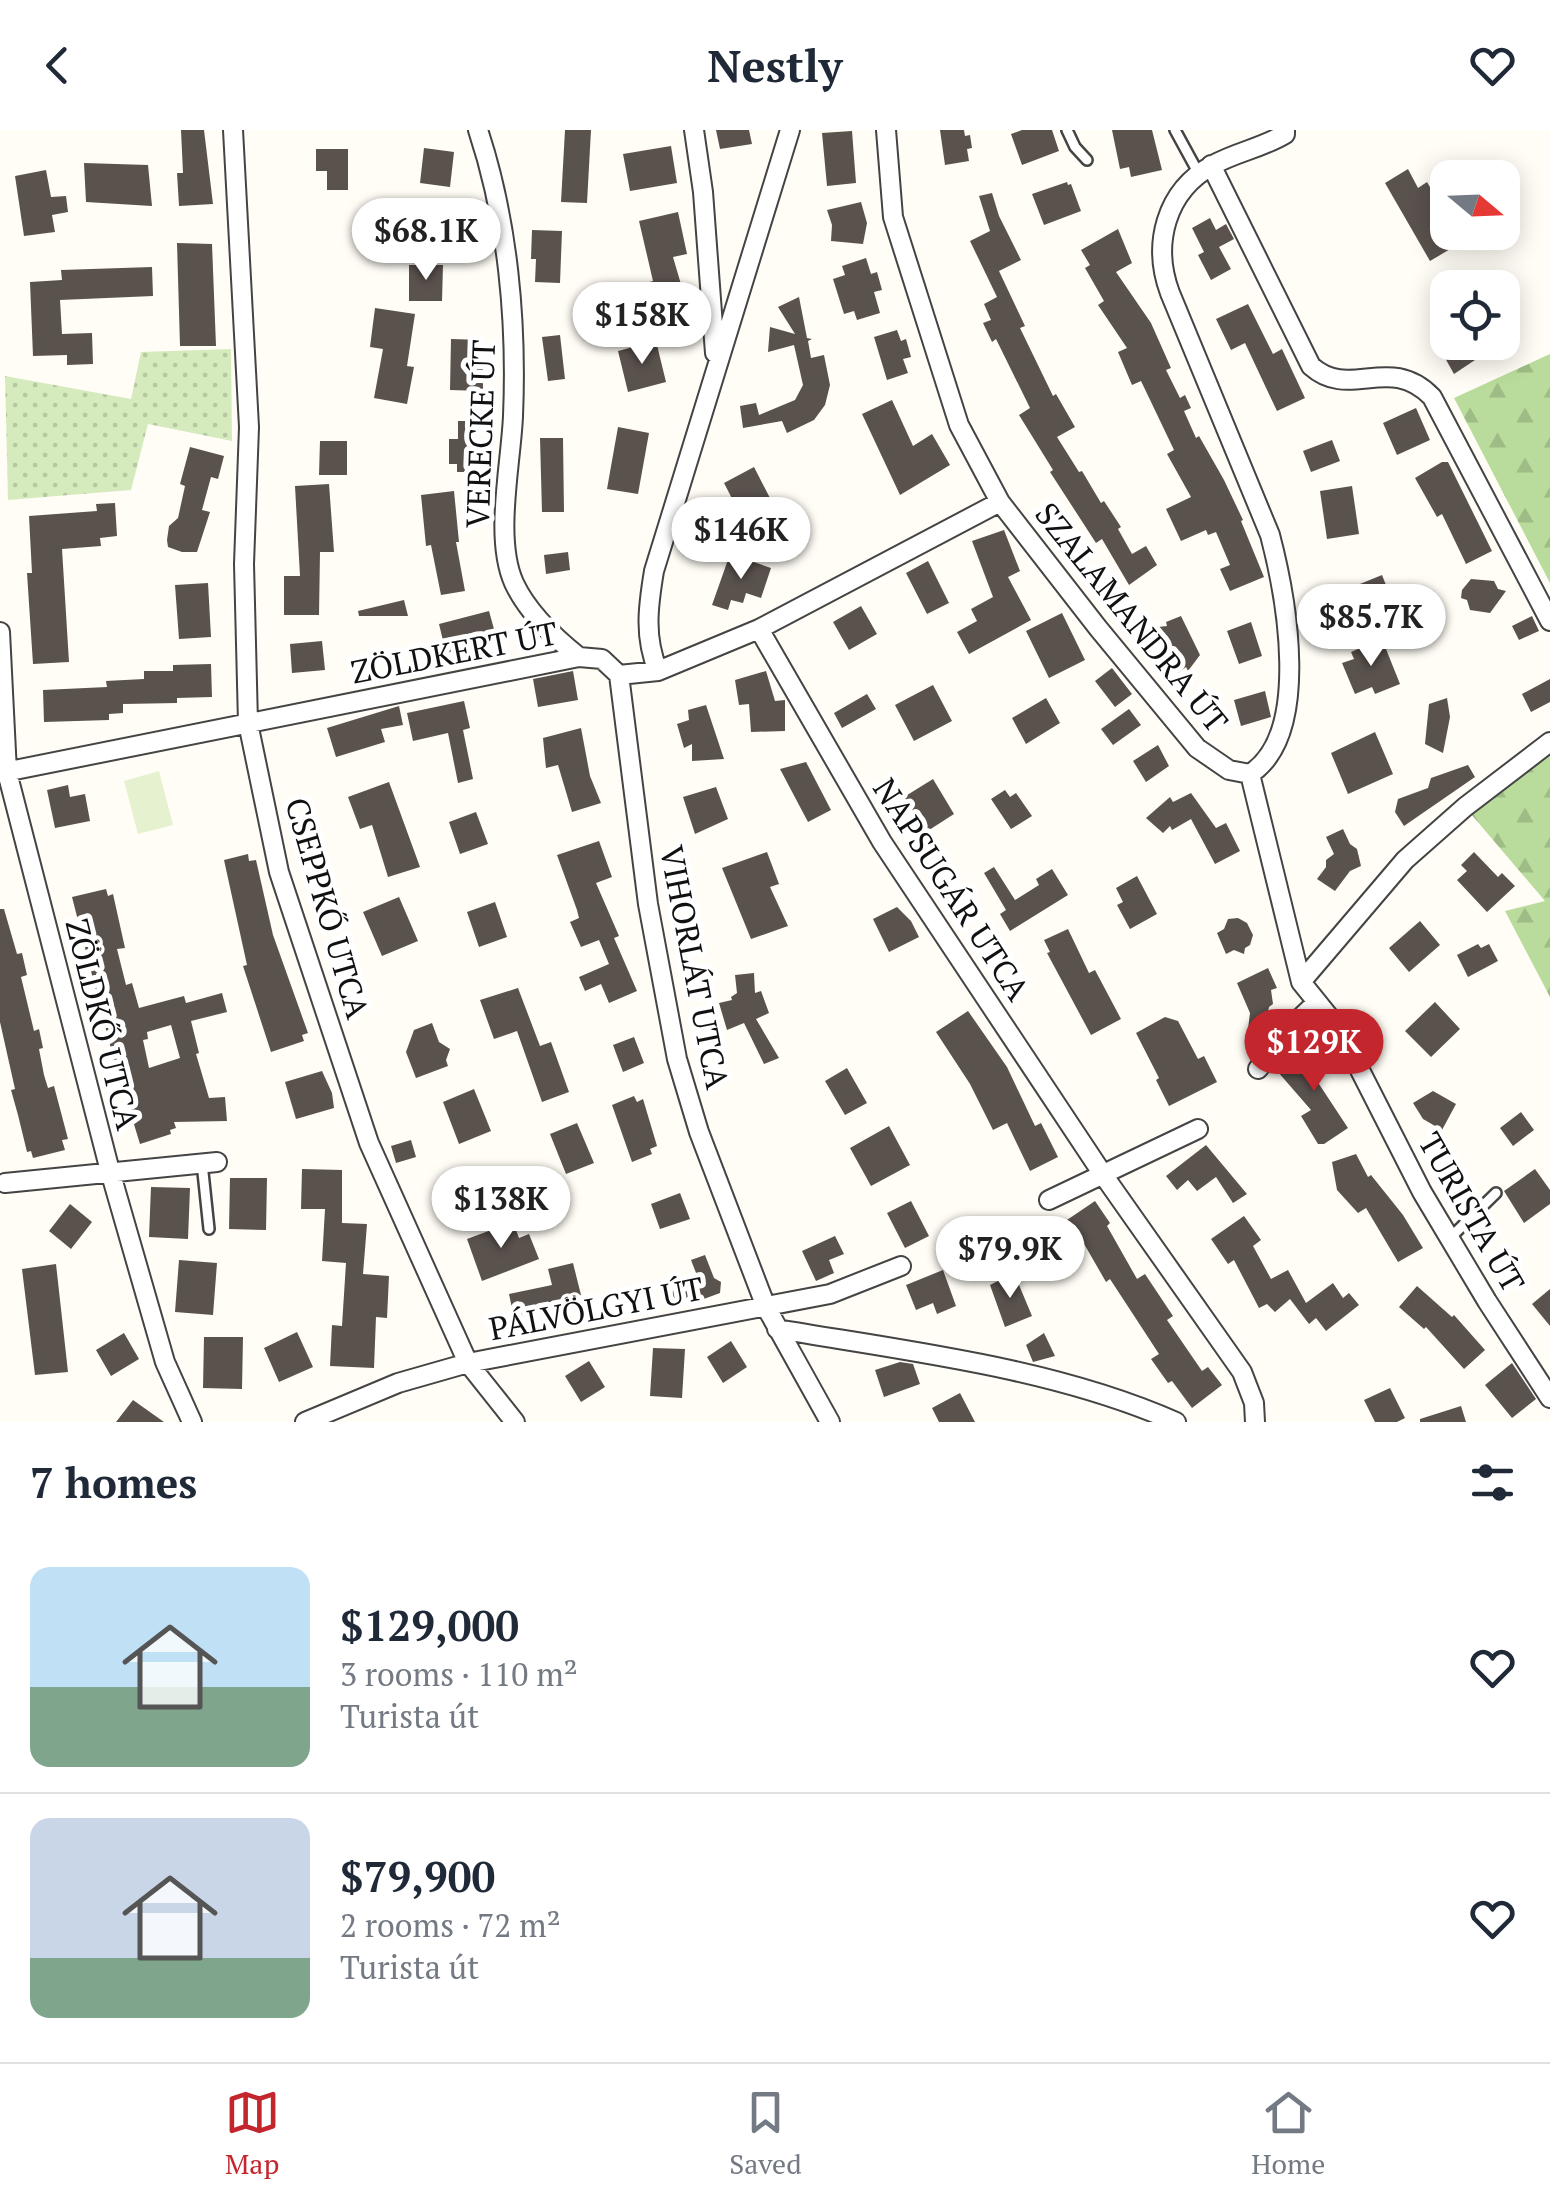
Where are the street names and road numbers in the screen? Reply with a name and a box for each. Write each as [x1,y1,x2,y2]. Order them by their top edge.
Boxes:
street label: VERECKE ÚT [456,339,504,529]
street label: SZALAMANDRA ÚT [1026,494,1238,741]
street label: ZÖLDKERT ÚT [347,611,561,693]
street label: NAPSUGÁR UTCA [864,770,1040,1008]
street label: CSEPPKŐ UTCA [276,793,380,1023]
street label: VIHORLÁT UTCA [651,842,739,1092]
street label: ZÖLDKŐ UTCA [57,914,150,1134]
street label: TURISTA ÚT [1409,1125,1535,1300]
street label: PÁLVÖLGYI ÚT [485,1267,707,1349]

